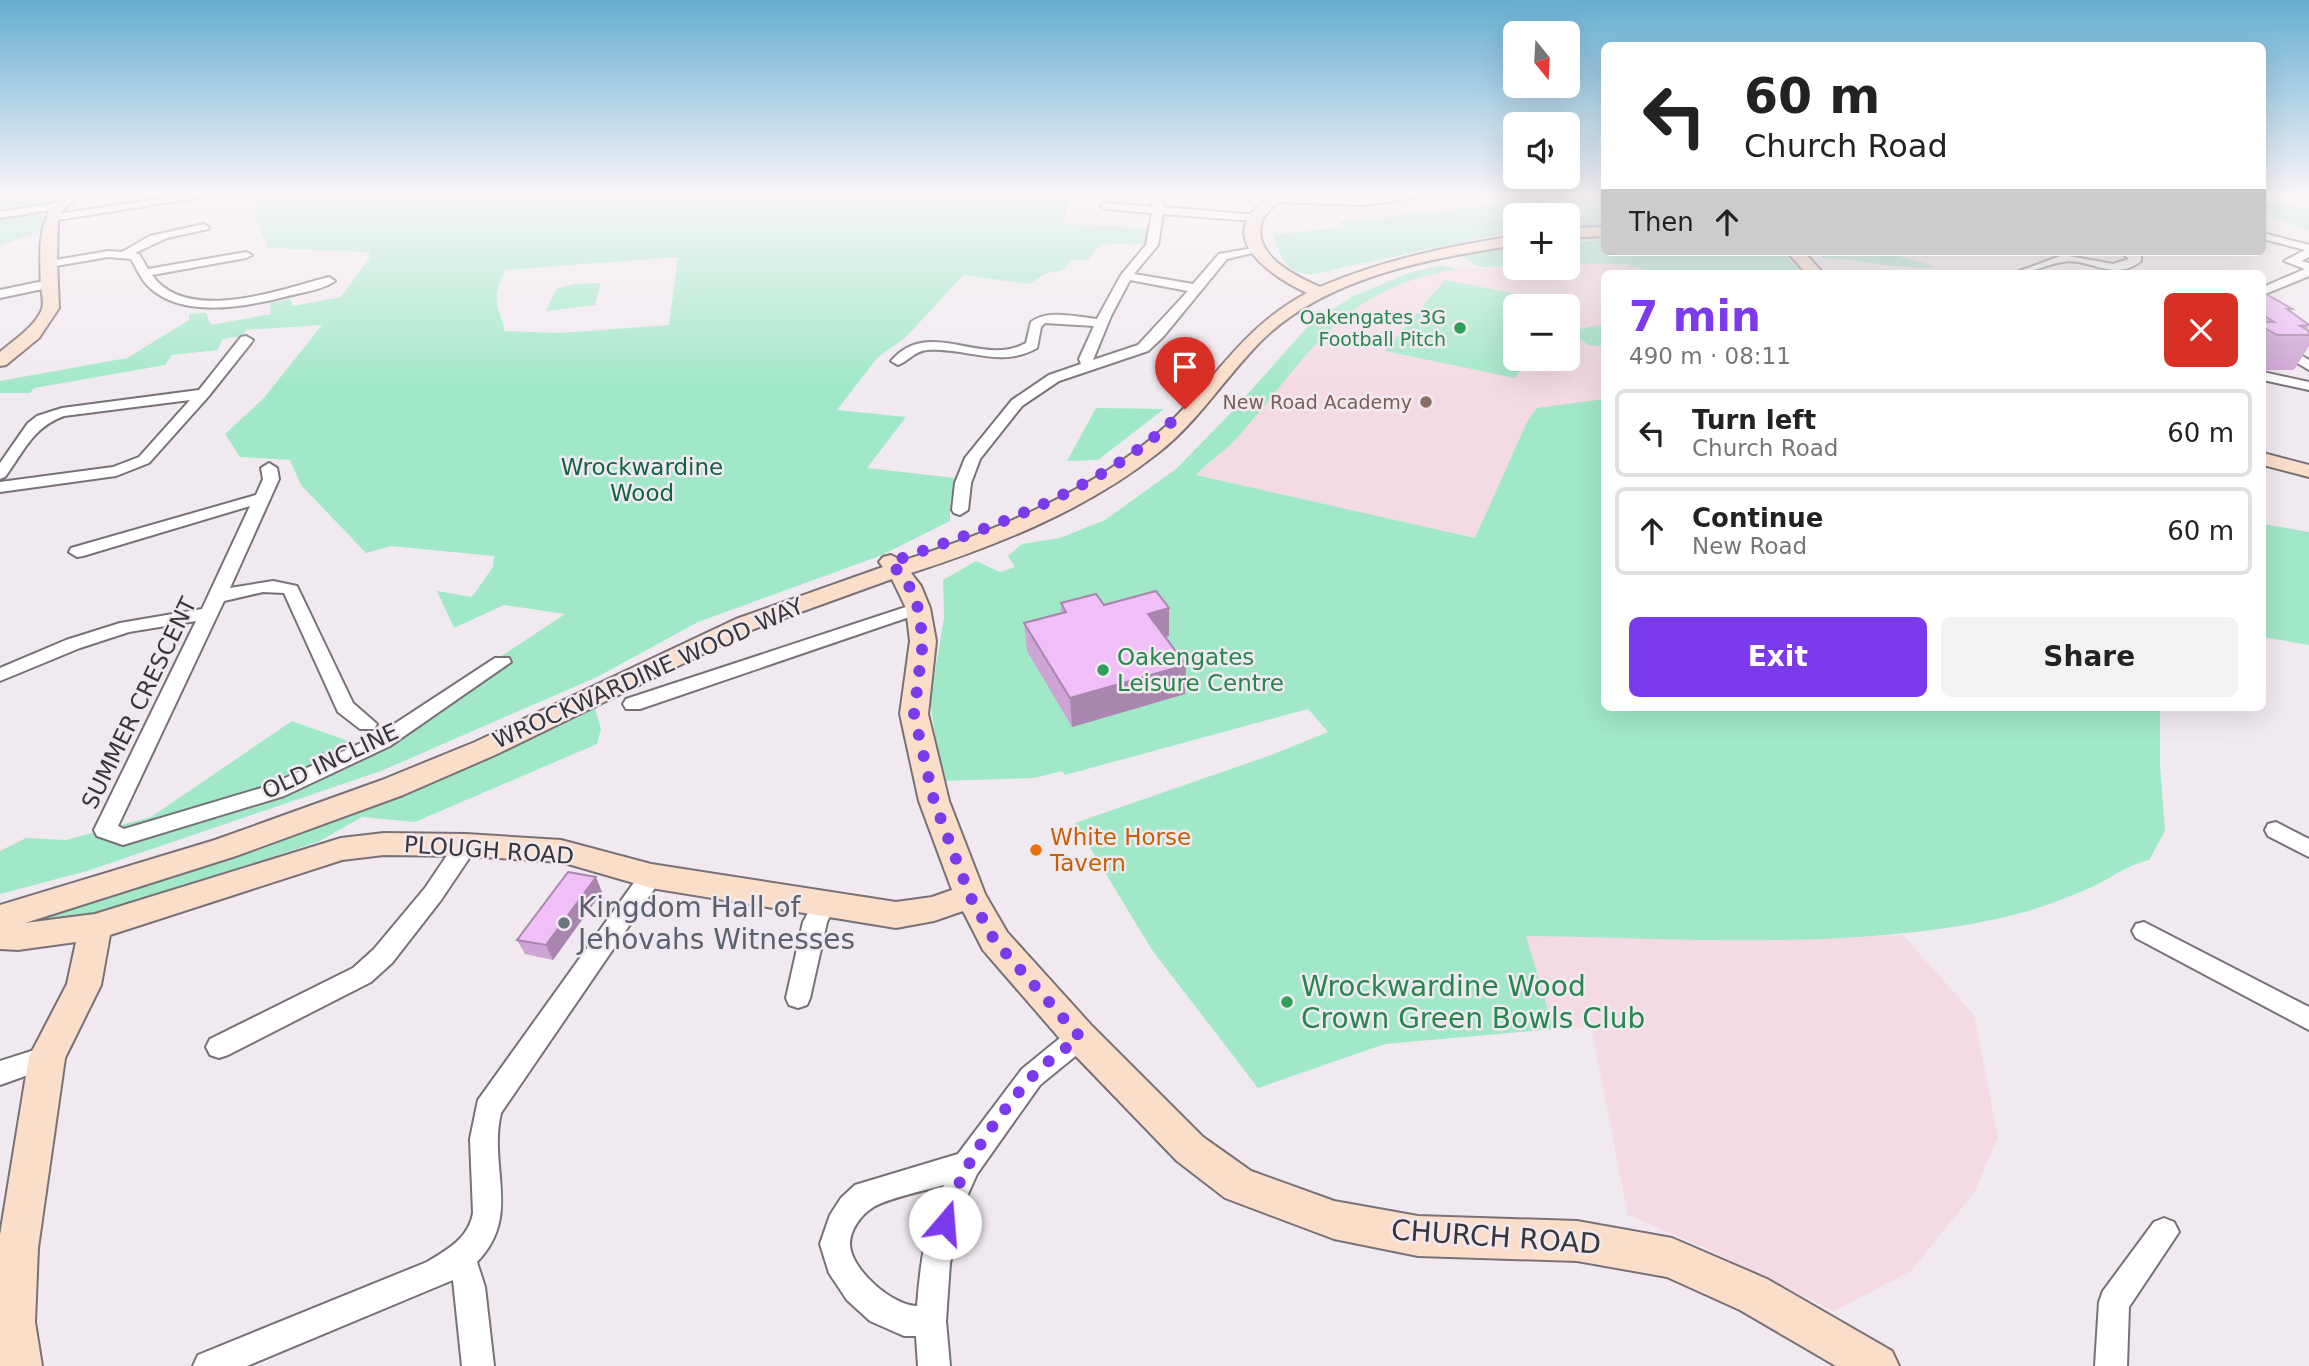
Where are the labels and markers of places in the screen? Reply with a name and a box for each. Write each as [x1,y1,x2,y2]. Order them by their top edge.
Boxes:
place label: Oakengates 3G Football Pitch [1300,306,1446,350]
marker: Oakengates 3G Football Pitch [1452,320,1468,336]
pin [1155,337,1215,409]
place label: New Road Academy [1223,391,1412,413]
marker: New Road Academy [1418,394,1434,410]
place label: Oakengates Leisure Centre [1117,644,1284,696]
marker: Oakengates Leisure Centre [1095,662,1111,678]
place label: White Horse Tavern [1049,824,1191,876]
marker: White Horse Tavern [1028,842,1044,858]
place label: Kingdom Hall of Jehovahs Witnesses [576,891,855,956]
marker: Kingdom Hall of Jehovahs Witnesses [556,915,572,931]
place label: Wrockwardine Wood Crown Green Bowls Club [1301,970,1645,1035]
marker: Wrockwardine Wood Crown Green Bowls Club [1279,994,1295,1010]

